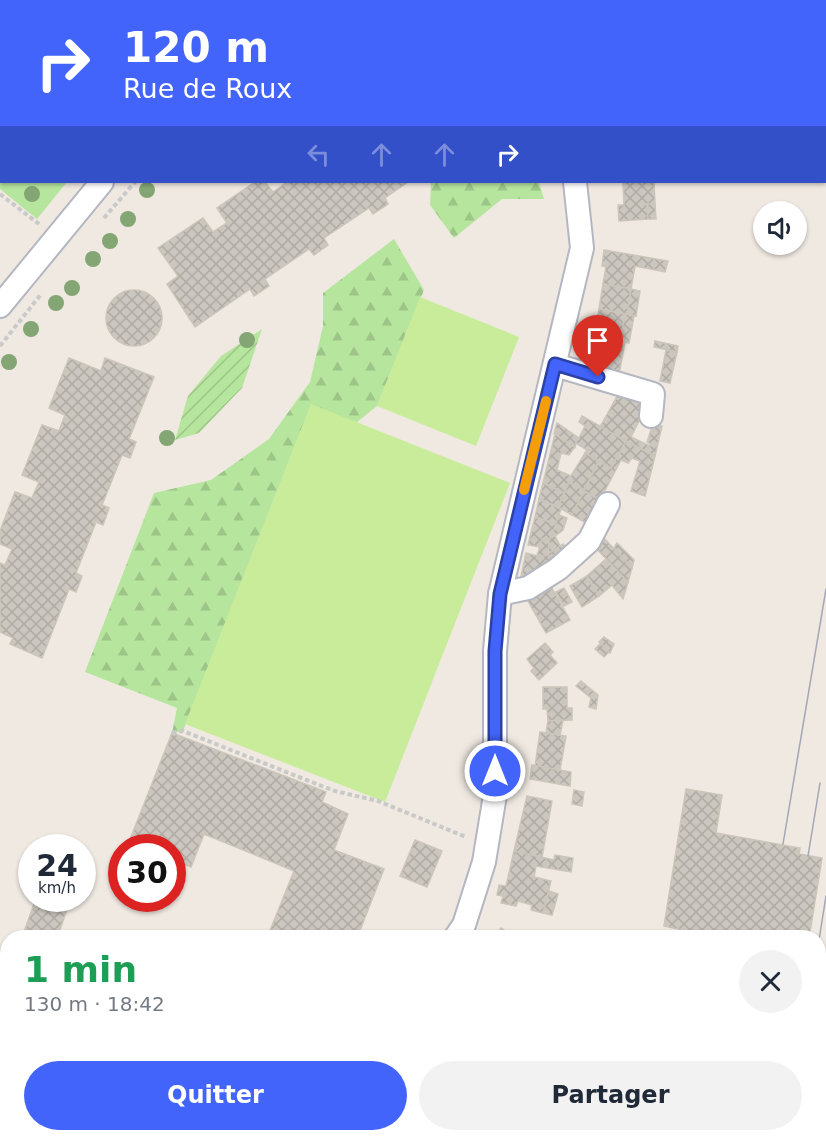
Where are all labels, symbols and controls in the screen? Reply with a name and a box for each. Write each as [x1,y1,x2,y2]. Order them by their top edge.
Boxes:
text: 120 m [123,23,269,72]
icon: right [24,24,102,102]
text: Rue de Roux [123,73,292,104]
icon: left [302,138,335,171]
icon: ahead [365,138,398,171]
icon: ahead [428,138,461,171]
icon: right [491,138,524,171]
map controls [753,201,807,255]
button: sound [753,201,807,255]
pin [572,315,623,377]
icon: arrive [581,324,614,357]
position arrow [463,739,527,803]
speed limit sign: 30 [108,834,186,912]
text: 24 [36,848,78,883]
text: km/h [38,879,76,897]
text: 1 min [24,949,137,990]
button: close [739,950,802,1013]
text: 130 m · 18:42 [24,992,165,1016]
button: Quitter [24,1061,407,1130]
button: Partager [419,1061,802,1130]

